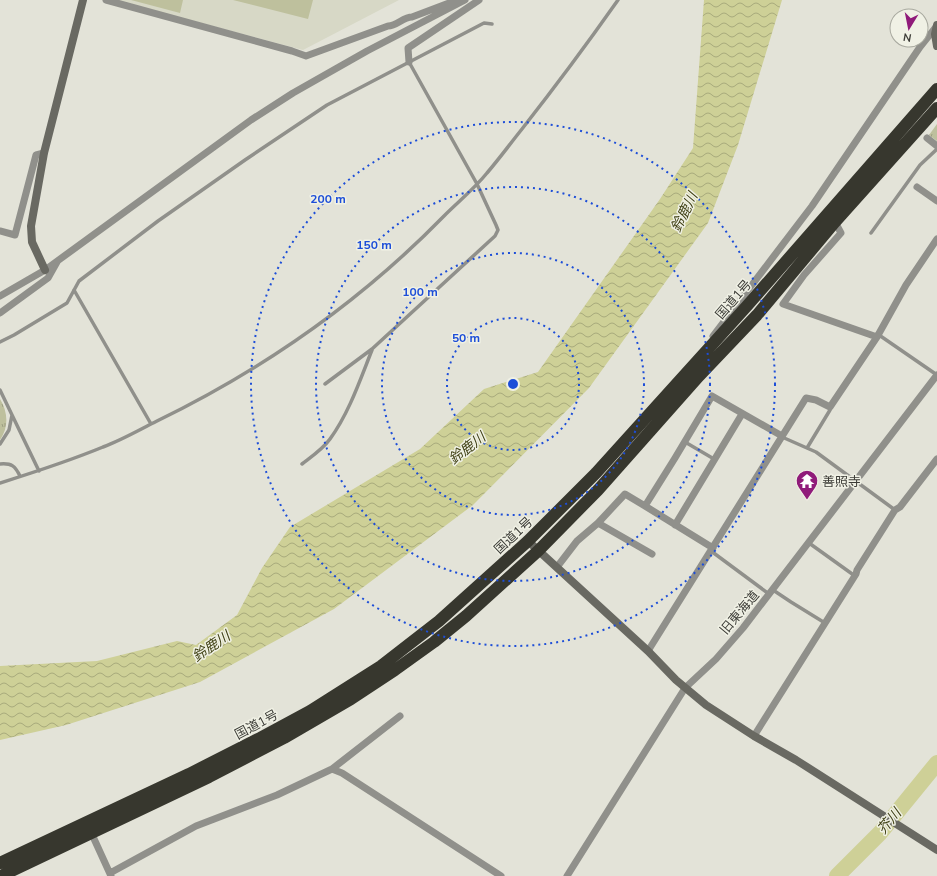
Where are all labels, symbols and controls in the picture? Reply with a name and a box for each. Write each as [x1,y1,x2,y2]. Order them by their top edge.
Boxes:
north arrow [889,8,929,48]
text: N [902,29,913,45]
water label: 鈴鹿川 [667,187,703,235]
text: 200 m [310,191,346,207]
text: 150 m [356,237,392,253]
street label: 国道1号 [712,276,756,323]
text: 100 m [402,284,438,300]
text: 50 m [452,330,480,346]
centre of rings [506,377,520,391]
water label: 鈴鹿川 [445,427,491,469]
temple icon: 善照寺 [794,468,820,501]
place label: 善照寺 [822,473,861,491]
street label: 国道1号 [490,513,537,558]
street label: 旧東海道 [716,587,763,638]
water label: 鈴鹿川 [189,626,236,666]
street label: 国道1号 [232,706,281,744]
water label: 芥川 [873,803,907,838]

